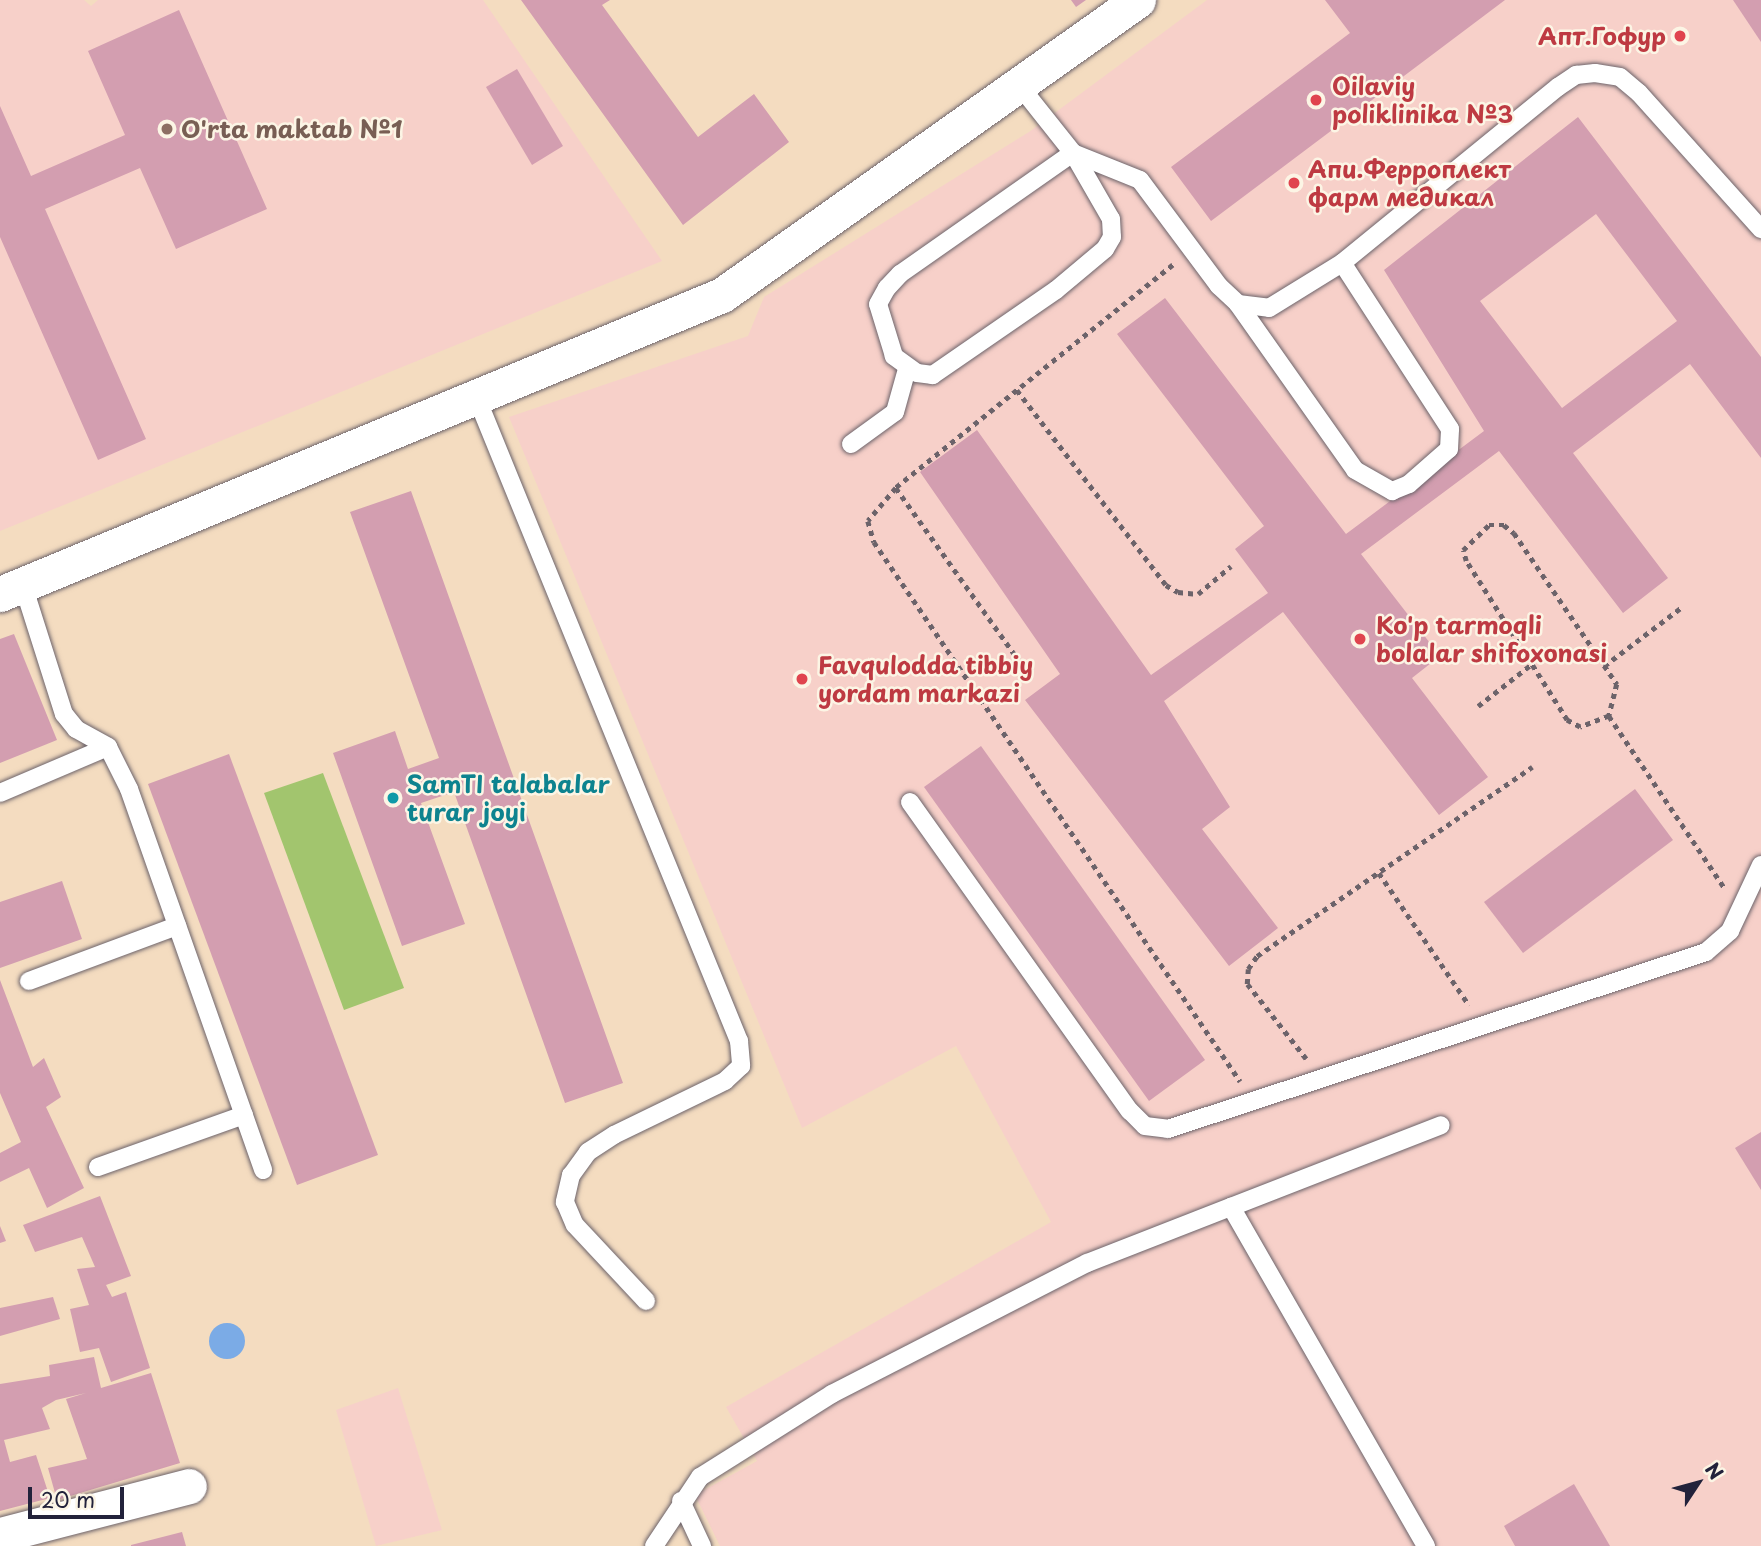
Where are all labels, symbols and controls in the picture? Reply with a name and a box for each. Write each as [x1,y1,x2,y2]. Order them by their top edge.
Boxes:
place label: Апт.Гофур [1538,22,1666,50]
marker: Апт.Гофур [1672,28,1688,44]
place label: Oilaviy poliklinika №3 [1332,72,1514,128]
marker: Oilaviy poliklinika №3 [1306,90,1326,110]
place label: O'rta maktab №1 [181,115,402,143]
marker: O'rta maktab №1 [159,121,175,137]
place label: Апи.Ферроплект фарм медикал [1308,155,1511,211]
marker: Апи.Ферроплект фарм медикал [1286,175,1302,191]
place label: Ko'p tarmoqli bolalar shifoxonasi [1376,611,1608,667]
marker: Ko'p tarmoqli bolalar shifoxonasi [1350,629,1370,649]
place label: Favqulodda tibbiy yordam markazi [818,651,1033,707]
marker: Favqulodda tibbiy yordam markazi [792,669,812,689]
place label: SamTI talabalar turar joyi [407,770,611,826]
marker: SamTI talabalar turar joyi [385,790,401,806]
north arrow [1663,1448,1733,1518]
text: N [1699,1456,1731,1485]
scale bar [32,1472,128,1516]
text: 20 m [41,1483,95,1515]

